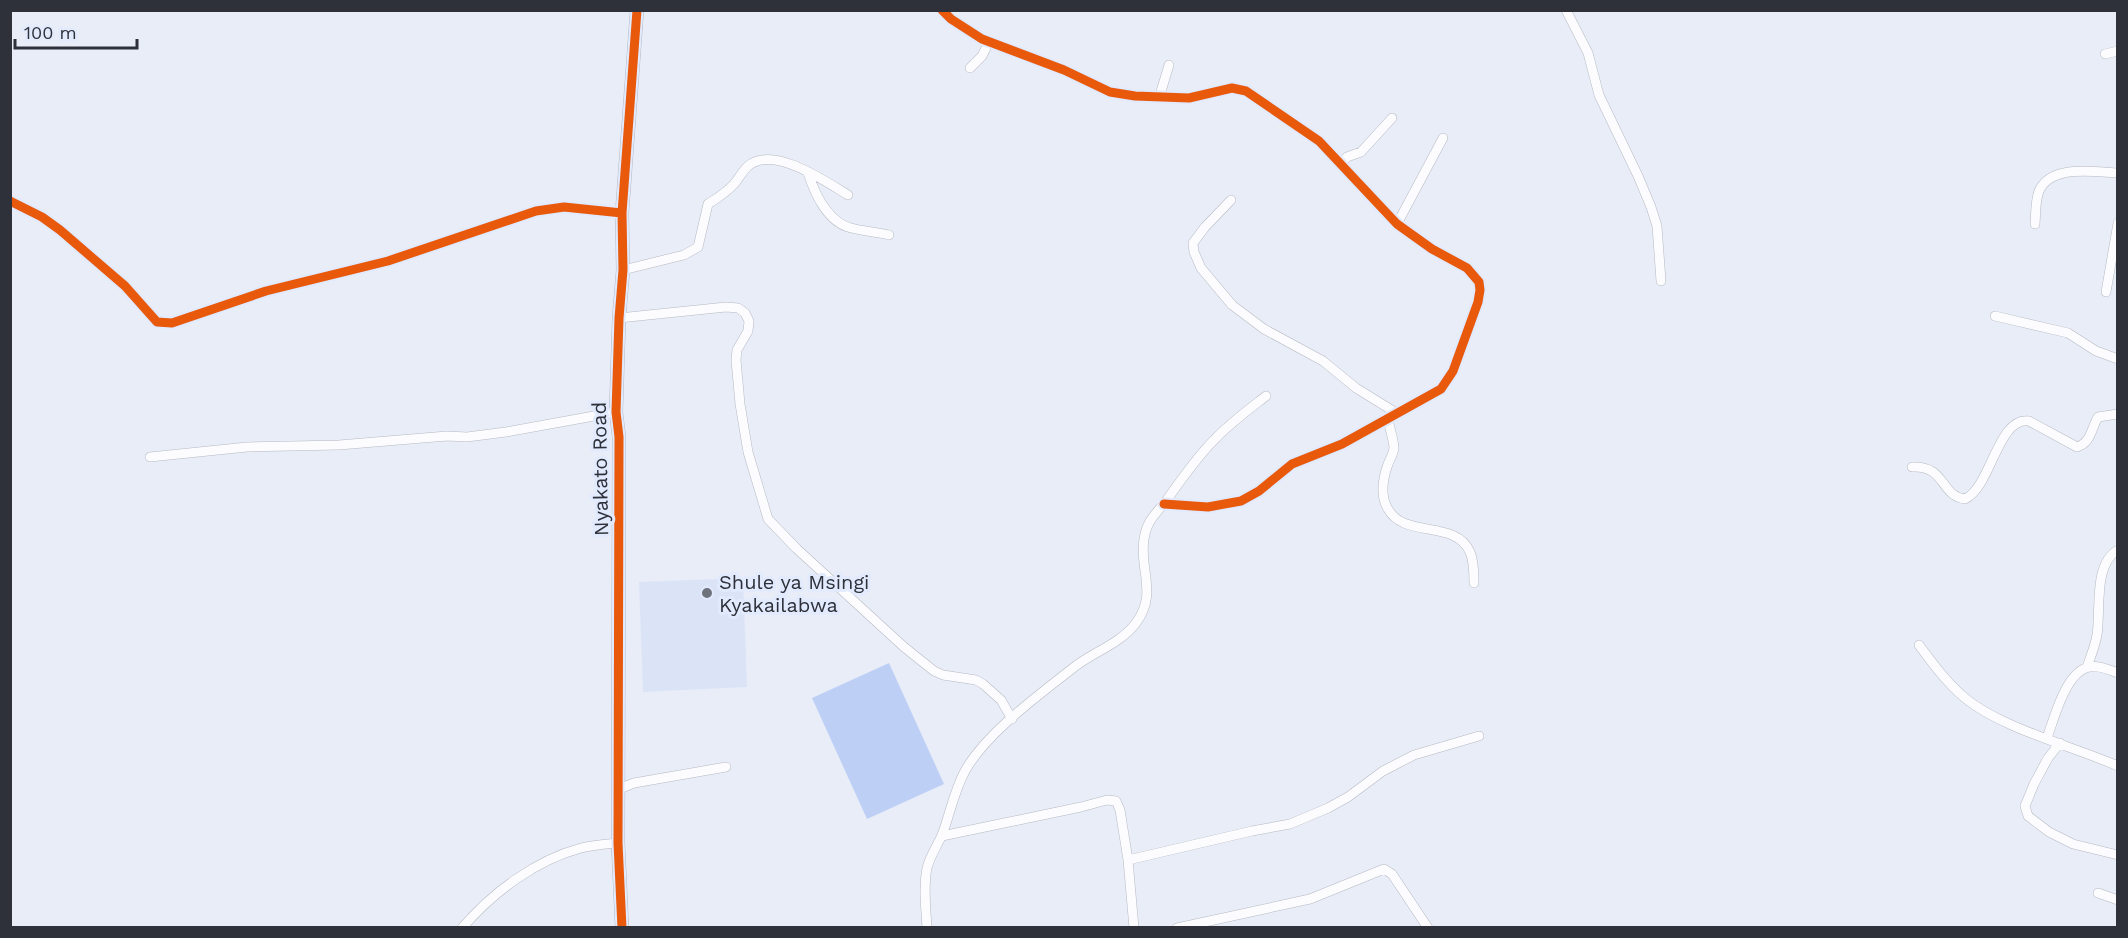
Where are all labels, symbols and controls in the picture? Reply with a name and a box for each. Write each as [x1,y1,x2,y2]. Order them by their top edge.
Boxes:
scale bar [15,12,136,50]
text: 100 m [24,22,77,43]
street label: Nyakato Road [587,402,613,536]
place label: Shule ya Msingi Kyakailabwa [719,570,869,617]
marker: Shule ya Msingi Kyakailabwa [700,586,714,600]

